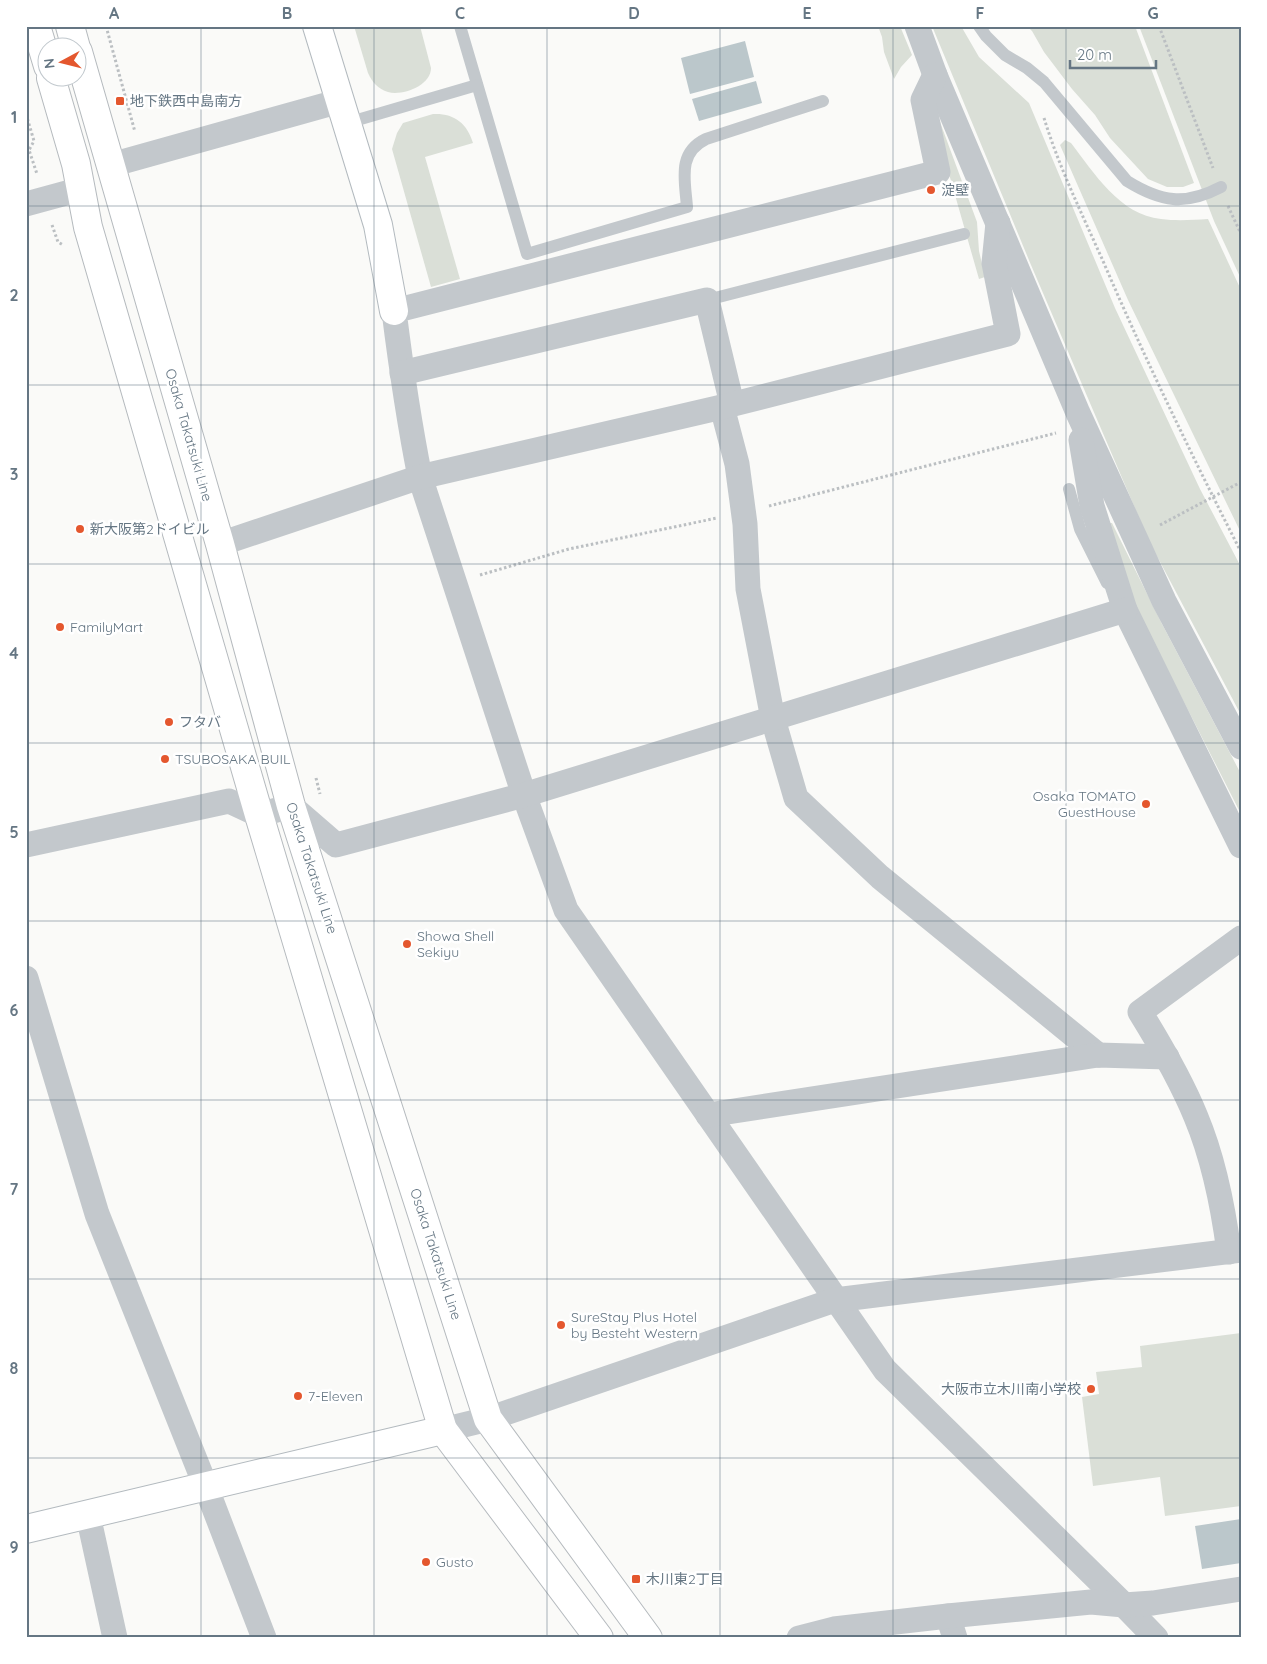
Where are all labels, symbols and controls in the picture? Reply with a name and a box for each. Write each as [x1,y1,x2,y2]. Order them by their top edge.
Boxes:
text: A [109,3,120,23]
text: B [282,3,292,23]
text: C [455,3,465,23]
text: D [628,3,640,23]
text: E [802,3,812,23]
text: F [976,3,985,23]
text: G [1147,3,1159,23]
north arrow [38,38,88,88]
scale bar [1070,38,1156,70]
text: 20 m [1077,45,1112,64]
text: N [40,57,59,70]
place label: 地下鉄西中島南方 [130,92,242,110]
marker: 地下鉄西中島南方 [114,95,126,107]
text: 1 [11,107,17,127]
place label: 淀壁 [941,181,969,199]
marker: 淀壁 [925,184,937,196]
text: 2 [9,285,19,305]
street label: Osaka Takatsuki Line [161,366,217,504]
text: 3 [10,464,18,484]
place label: 新大阪第2ドイビル [90,520,210,538]
marker: 新大阪第2ドイビル [74,523,86,535]
place label: FamilyMart [70,618,143,636]
marker: FamilyMart [54,621,66,633]
text: 4 [9,643,19,663]
place label: フタバ [179,713,221,731]
marker: フタバ [163,716,175,728]
place label: TSUBOSAKA BUIL [175,750,291,768]
marker: TSUBOSAKA BUIL [159,753,171,765]
place label: Osaka TOMATO GuestHouse [1033,787,1136,821]
marker: Osaka TOMATO GuestHouse [1140,798,1152,810]
street label: Osaka Takatsuki Line [282,800,342,936]
text: 5 [9,822,19,842]
place label: Showa Shell Sekiyu [417,927,494,961]
marker: Showa Shell Sekiyu [401,938,413,950]
text: 6 [10,1000,19,1020]
text: 7 [10,1179,19,1199]
street label: Osaka Takatsuki Line [406,1186,466,1322]
place label: SureStay Plus Hotel by Besteht Western [571,1308,698,1342]
marker: SureStay Plus Hotel by Besteht Western [555,1319,567,1331]
text: 8 [10,1358,19,1378]
place label: 大阪市立木川南小学校 [941,1380,1081,1398]
marker: 大阪市立木川南小学校 [1085,1383,1097,1395]
place label: 7-Eleven [308,1387,363,1405]
marker: 7-Eleven [292,1390,304,1402]
text: 9 [9,1537,19,1557]
place label: Gusto [436,1553,473,1571]
marker: Gusto [420,1556,432,1568]
place label: 木川東2丁目 [646,1570,724,1588]
marker: 木川東2丁目 [630,1573,642,1585]

